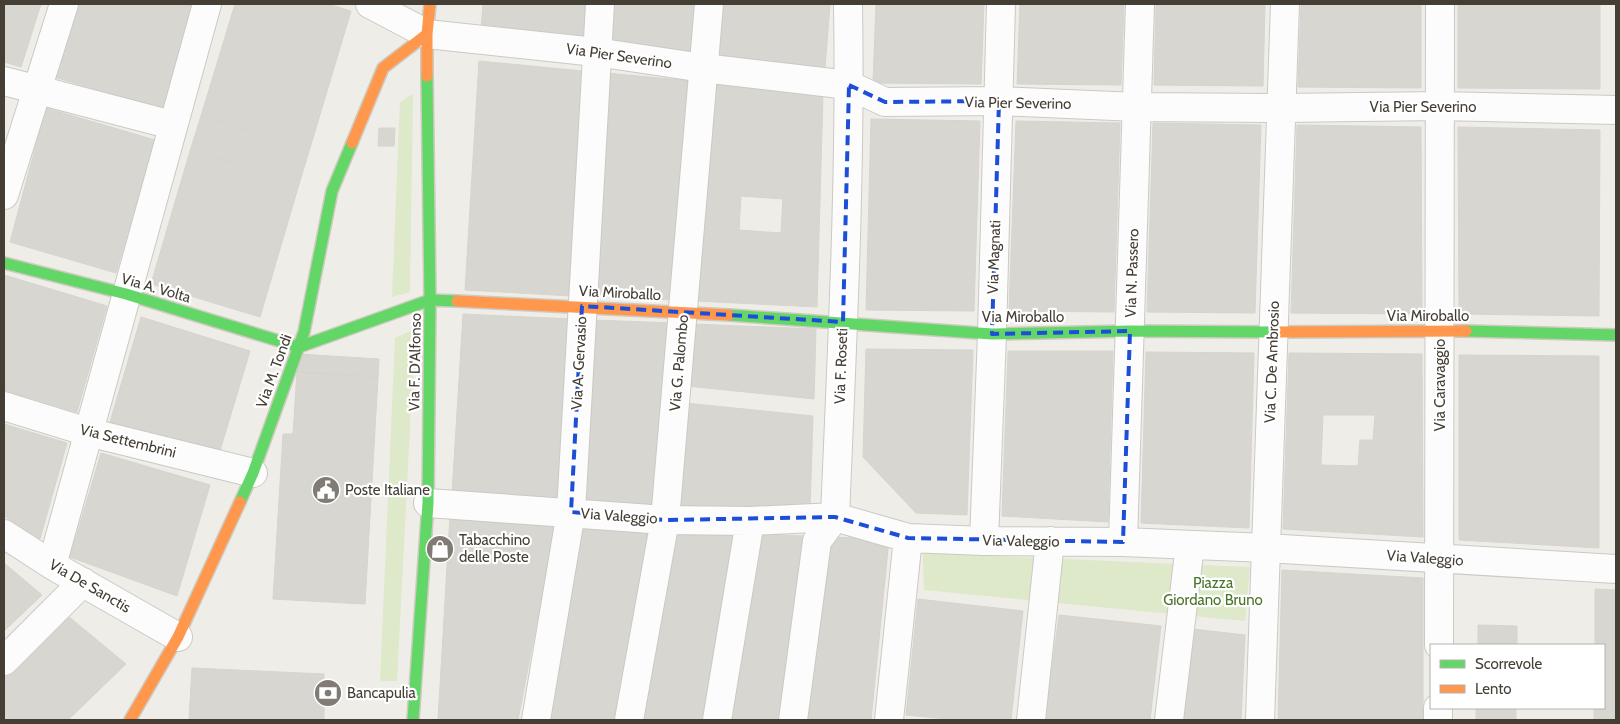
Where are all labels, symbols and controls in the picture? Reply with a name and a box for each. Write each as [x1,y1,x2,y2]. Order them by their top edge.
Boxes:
street label: Via Pier Severino [565,40,673,72]
street label: Via Pier Severino [964,93,1072,113]
street label: Via Pier Severino [1370,98,1476,116]
street label: Via Magnati [984,220,1004,294]
street label: Via N. Passero [1121,228,1143,318]
street label: Via A. Volta [119,269,194,307]
street label: Via Miroballo [578,282,662,304]
street label: Via C. De Ambrosio [1261,301,1283,423]
street label: Via Miroballo [1387,307,1469,325]
street label: Via Miroballo [982,308,1064,326]
street label: Via F. D'Alfonso [405,313,425,411]
street label: Via G. Palombo [666,314,692,412]
street label: Via A. Gervasio [568,316,590,410]
street label: Via F. Roseti [831,328,851,404]
street label: Via M. Tondi [252,332,296,410]
street label: Via Caravaggio [1431,339,1449,431]
street label: Via Settembrini [78,420,178,462]
public building icon: Poste Italiane [311,475,341,505]
place label: Poste Italiane [345,481,430,499]
street label: Via Valeggio [580,504,658,528]
place label: Tabacchino delle Poste [459,531,530,566]
street label: Via Valeggio [982,531,1060,551]
shop icon: Tabacchino delle Poste [425,534,455,564]
street label: Via Valeggio [1386,546,1464,570]
street label: Via De Sanctis [46,555,134,617]
park label: Piazza Giordano Bruno [1163,574,1263,609]
legend [1430,644,1605,709]
text: Scorrevole [1475,655,1543,673]
bank icon: Bancapulia [313,678,343,708]
text: Lento [1475,680,1512,698]
place label: Bancapulia [347,684,416,702]

